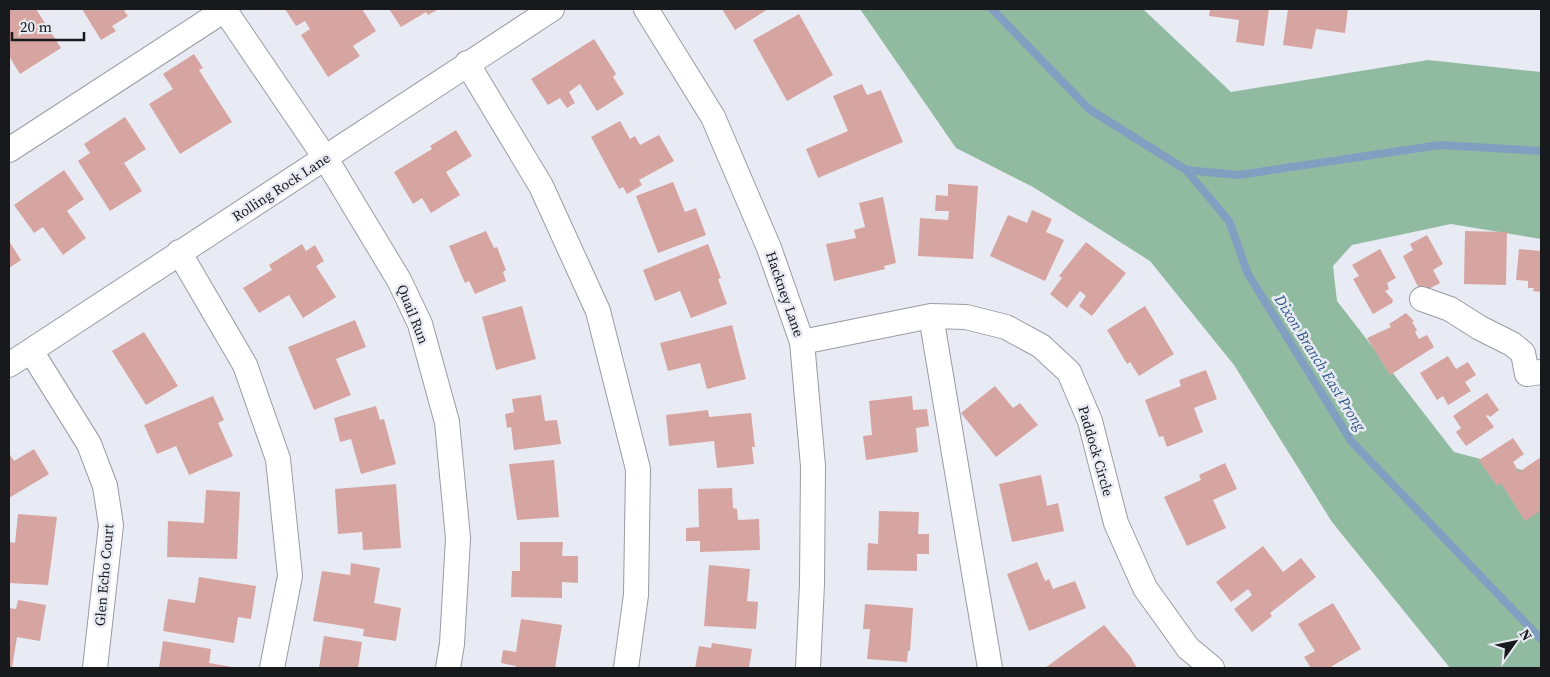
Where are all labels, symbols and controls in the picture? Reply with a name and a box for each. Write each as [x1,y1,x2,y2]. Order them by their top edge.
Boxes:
scale bar [12,10,85,42]
text: 20 m [20,16,52,37]
street label: Rolling Rock Lane [228,148,334,226]
street label: Hackney Lane [761,249,809,339]
street label: Quail Run [392,281,434,347]
water label: Dixon Branch East Prong [1269,289,1371,436]
street label: Paddock Circle [1074,403,1118,499]
street label: Glen Echo Court [90,523,118,627]
north arrow [1490,617,1540,667]
text: N [1515,625,1537,645]

